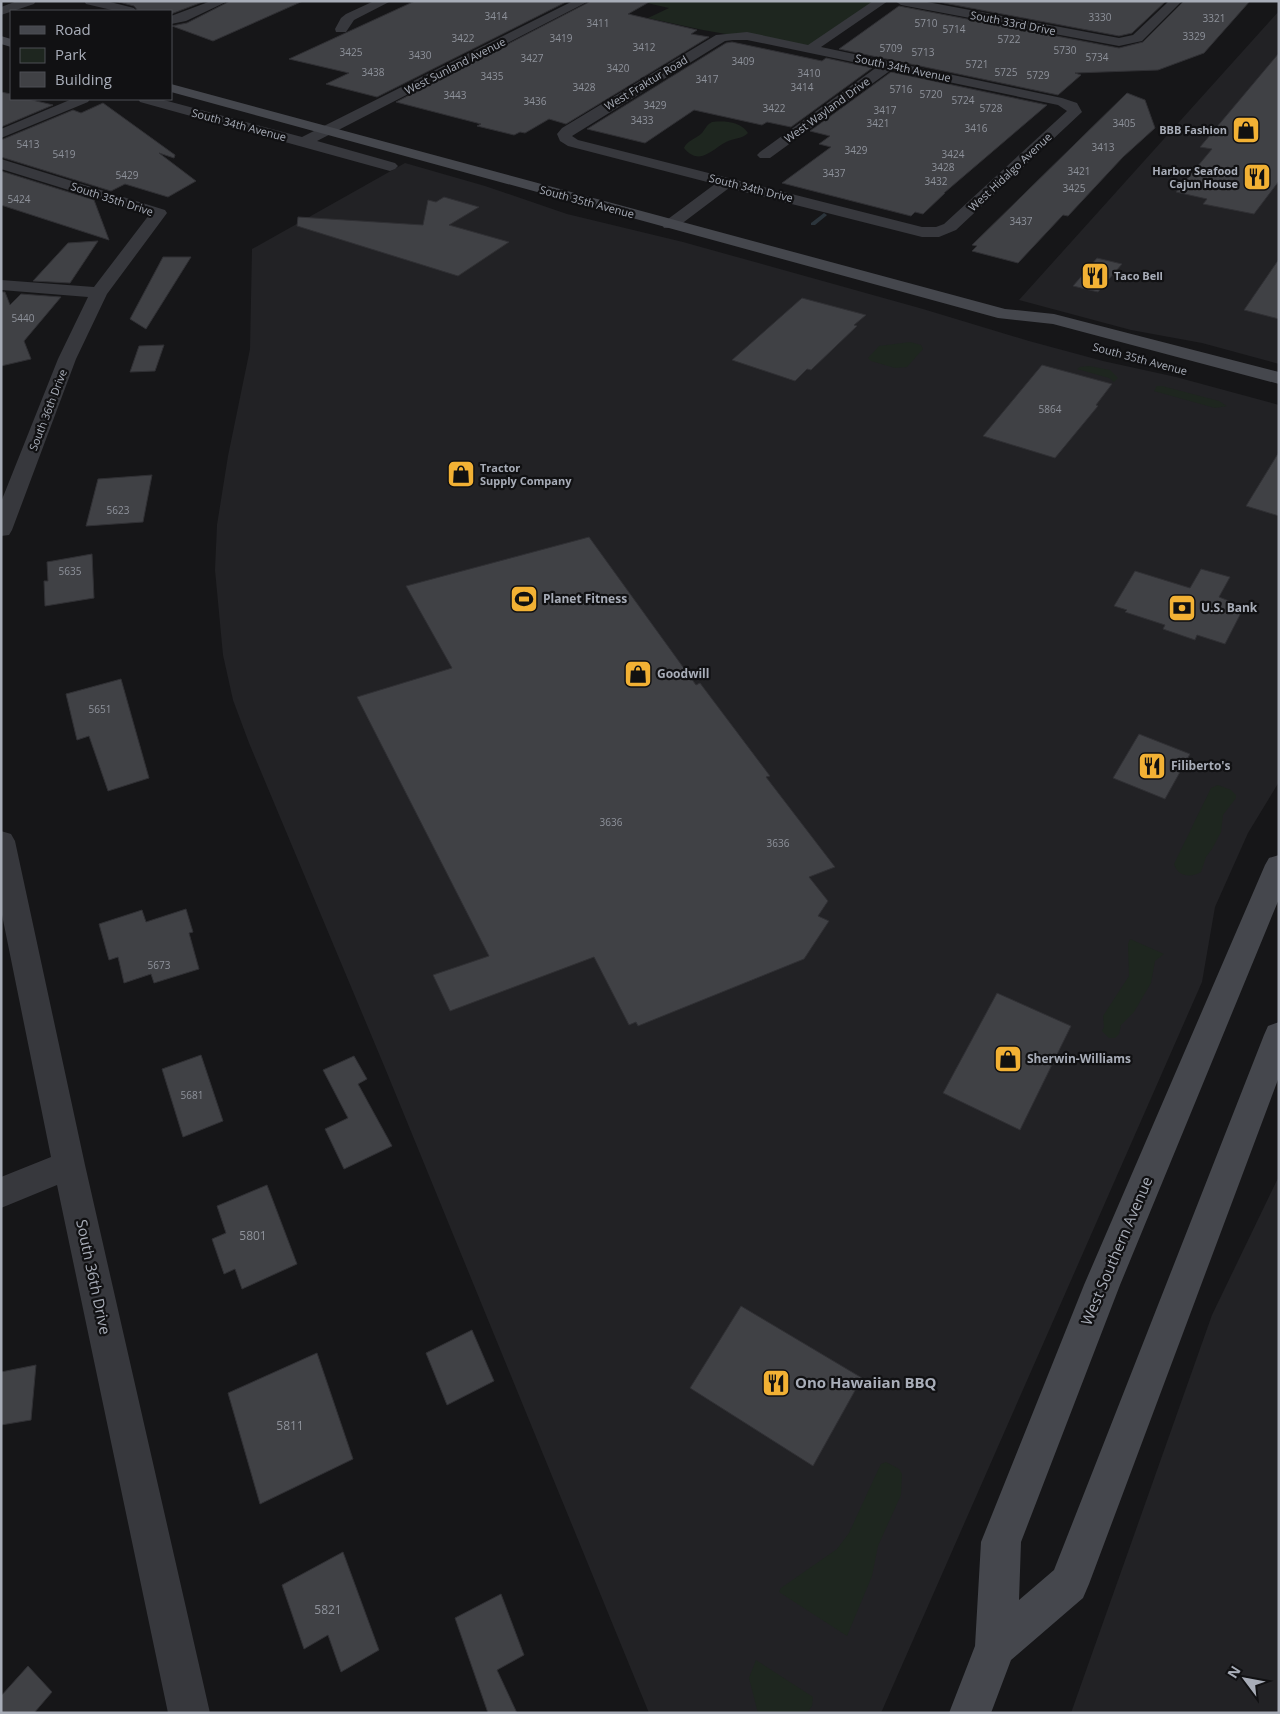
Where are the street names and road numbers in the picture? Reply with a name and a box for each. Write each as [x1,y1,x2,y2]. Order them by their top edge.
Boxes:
street label: South 33rd Drive [969,7,1057,38]
street label: West Sunland Avenue [402,34,508,98]
street label: South 34th Avenue [854,50,952,85]
street label: West Fraktur Road [601,52,690,113]
street label: West Wayland Drive [781,73,872,146]
street label: South 34th Avenue [190,105,288,144]
street label: West Hidalgo Avenue [965,129,1054,214]
street label: South 34th Drive [708,170,795,205]
street label: South 35th Drive [69,178,155,219]
street label: South 35th Avenue [538,182,636,221]
street label: South 35th Avenue [1091,339,1189,378]
street label: South 36th Drive [25,367,70,453]
street label: West Southern Avenue [1076,1173,1156,1328]
street label: South 36th Drive [72,1217,116,1336]

